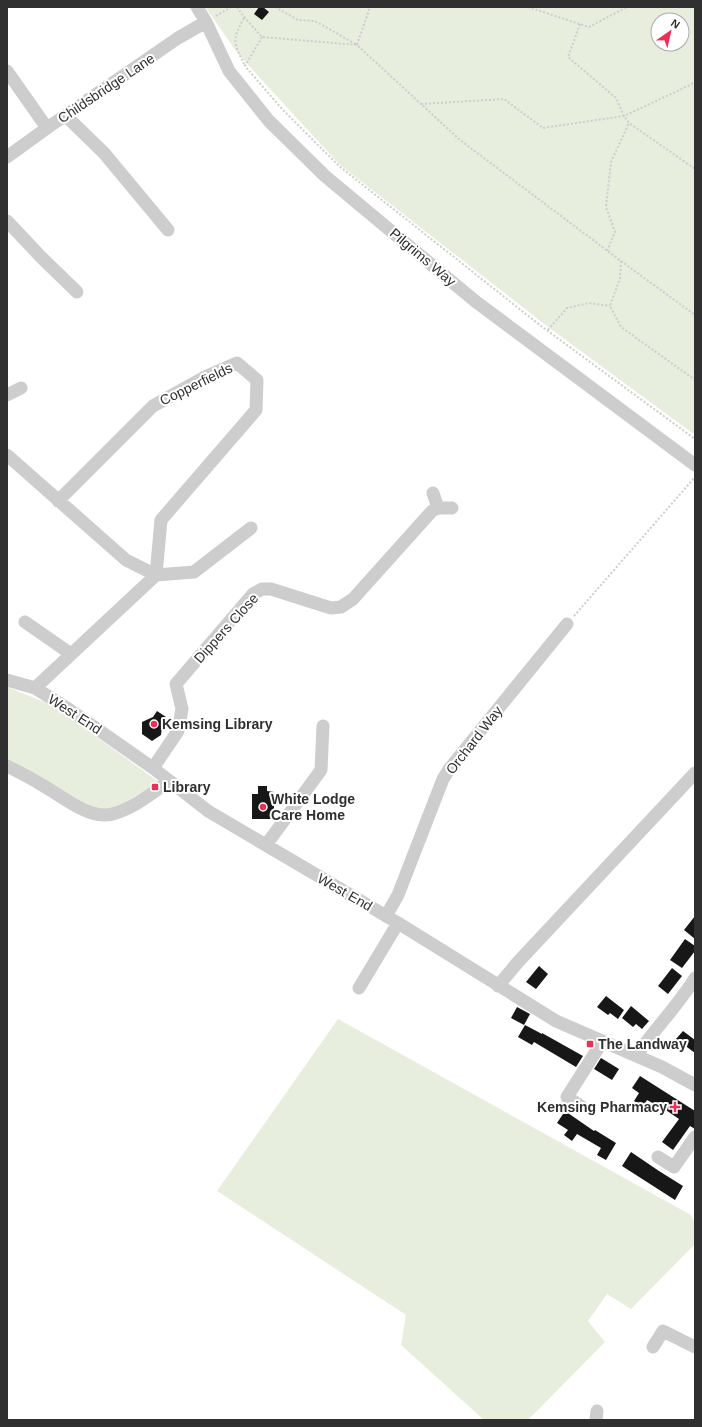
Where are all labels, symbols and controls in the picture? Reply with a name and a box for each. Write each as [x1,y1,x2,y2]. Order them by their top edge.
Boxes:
north arrow [650,12,690,52]
text: N [669,17,682,31]
street label: Childsbridge Lane [55,50,157,126]
street label: Pilgrims Way [387,225,459,289]
street label: Copperfields [157,360,235,408]
street label: Dippers Close [191,590,261,666]
street label: West End [45,691,105,737]
street label: Orchard Way [442,703,506,777]
place label: Kemsing Library [162,716,273,732]
marker: Kemsing Library [149,719,159,729]
place label: Library [163,779,211,795]
marker: Library [150,782,160,792]
place label: White Lodge Care Home [271,791,355,823]
marker: White Lodge Care Home [258,802,268,812]
street label: West End [315,870,375,914]
place label: The Landway [598,1036,687,1052]
marker: The Landway [585,1039,595,1049]
place label: Kemsing Pharmacy [537,1099,667,1115]
marker: Kemsing Pharmacy [670,1102,680,1112]

